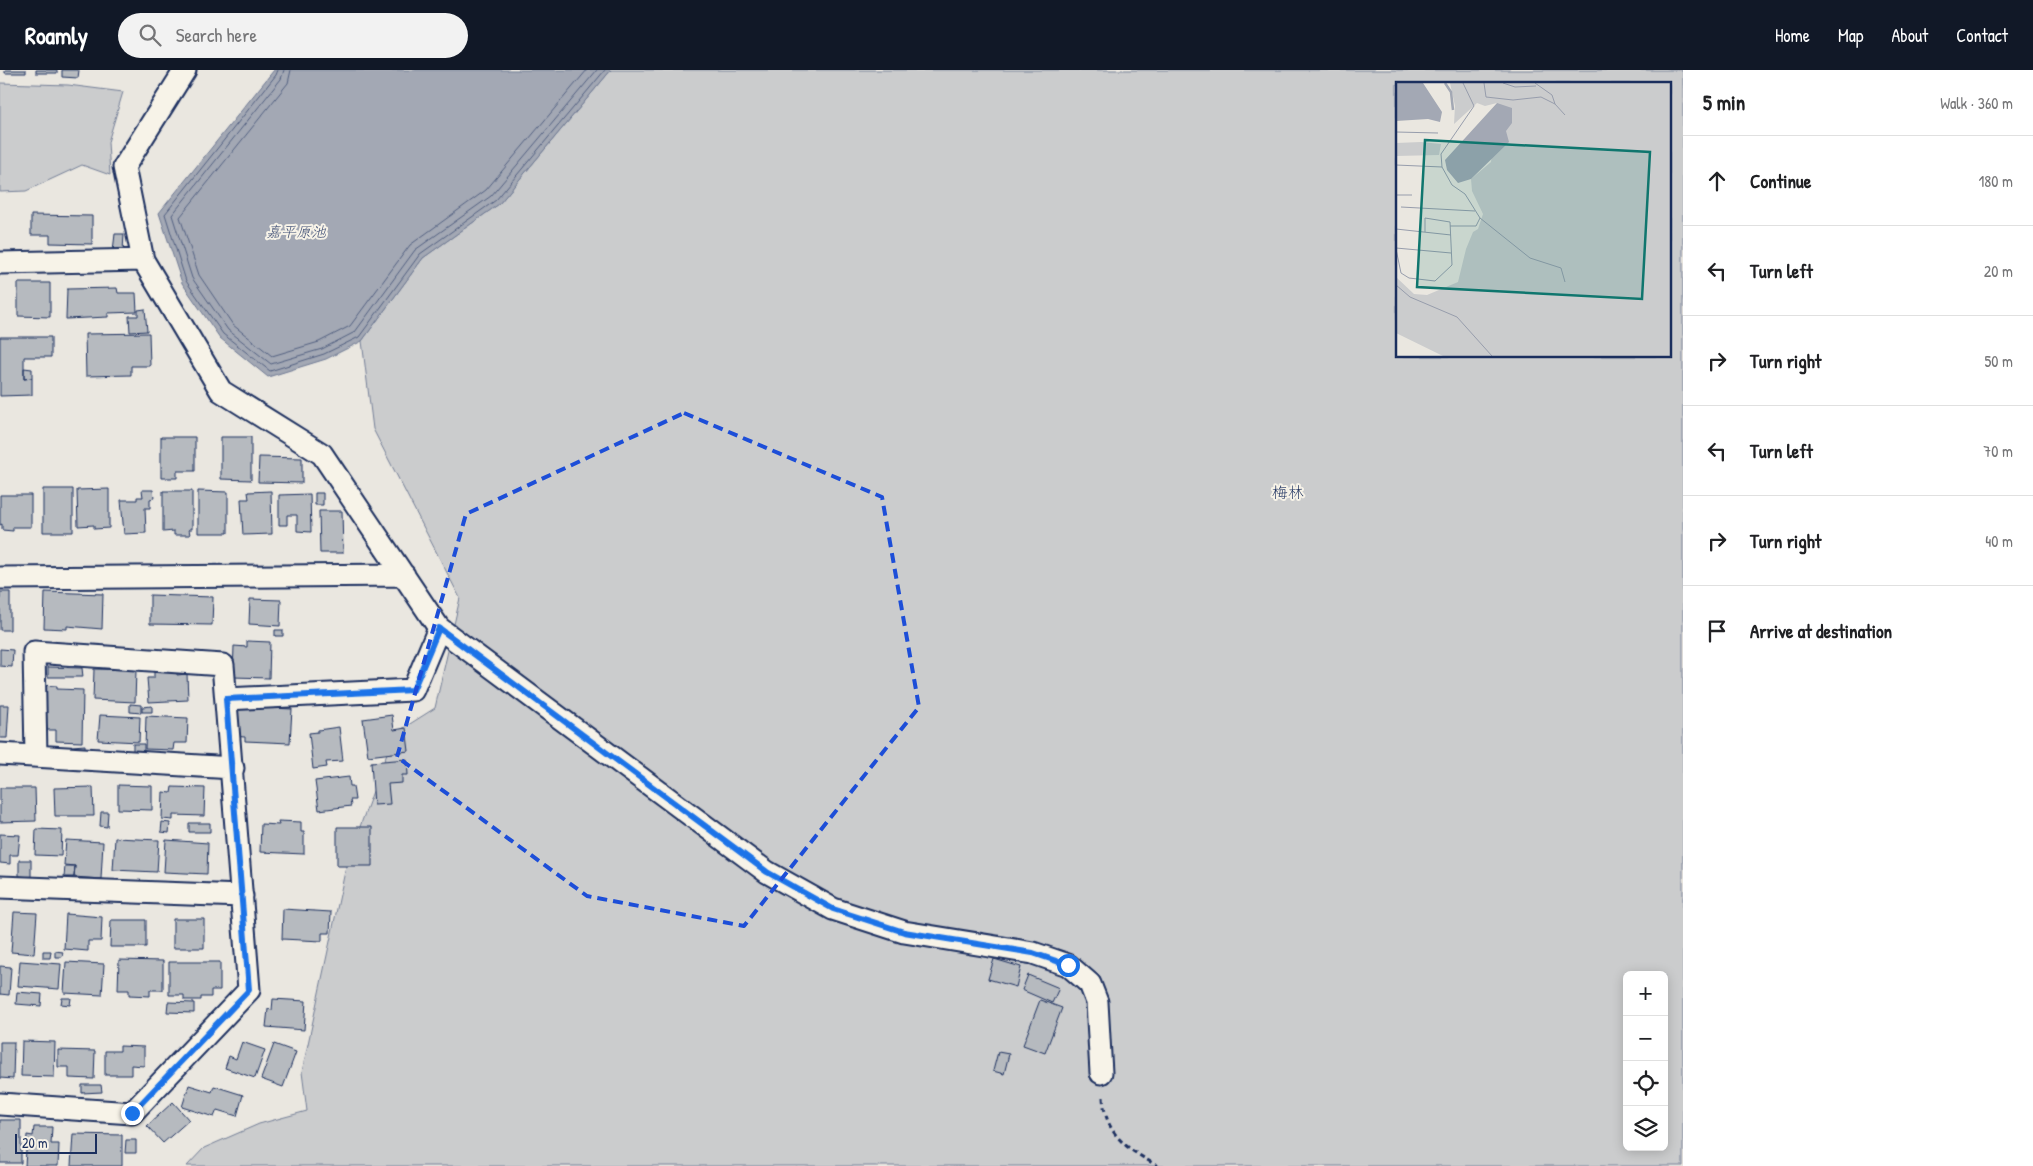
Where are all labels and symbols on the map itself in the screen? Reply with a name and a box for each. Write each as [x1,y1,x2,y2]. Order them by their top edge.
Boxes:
inset map [1396,82,1670,358]
water label: 嘉平原池 [266,221,327,242]
district label: 梅林 [1272,481,1304,503]
route start [1057,954,1080,977]
route end [121,1102,144,1125]
scale bar [15,1131,98,1154]

